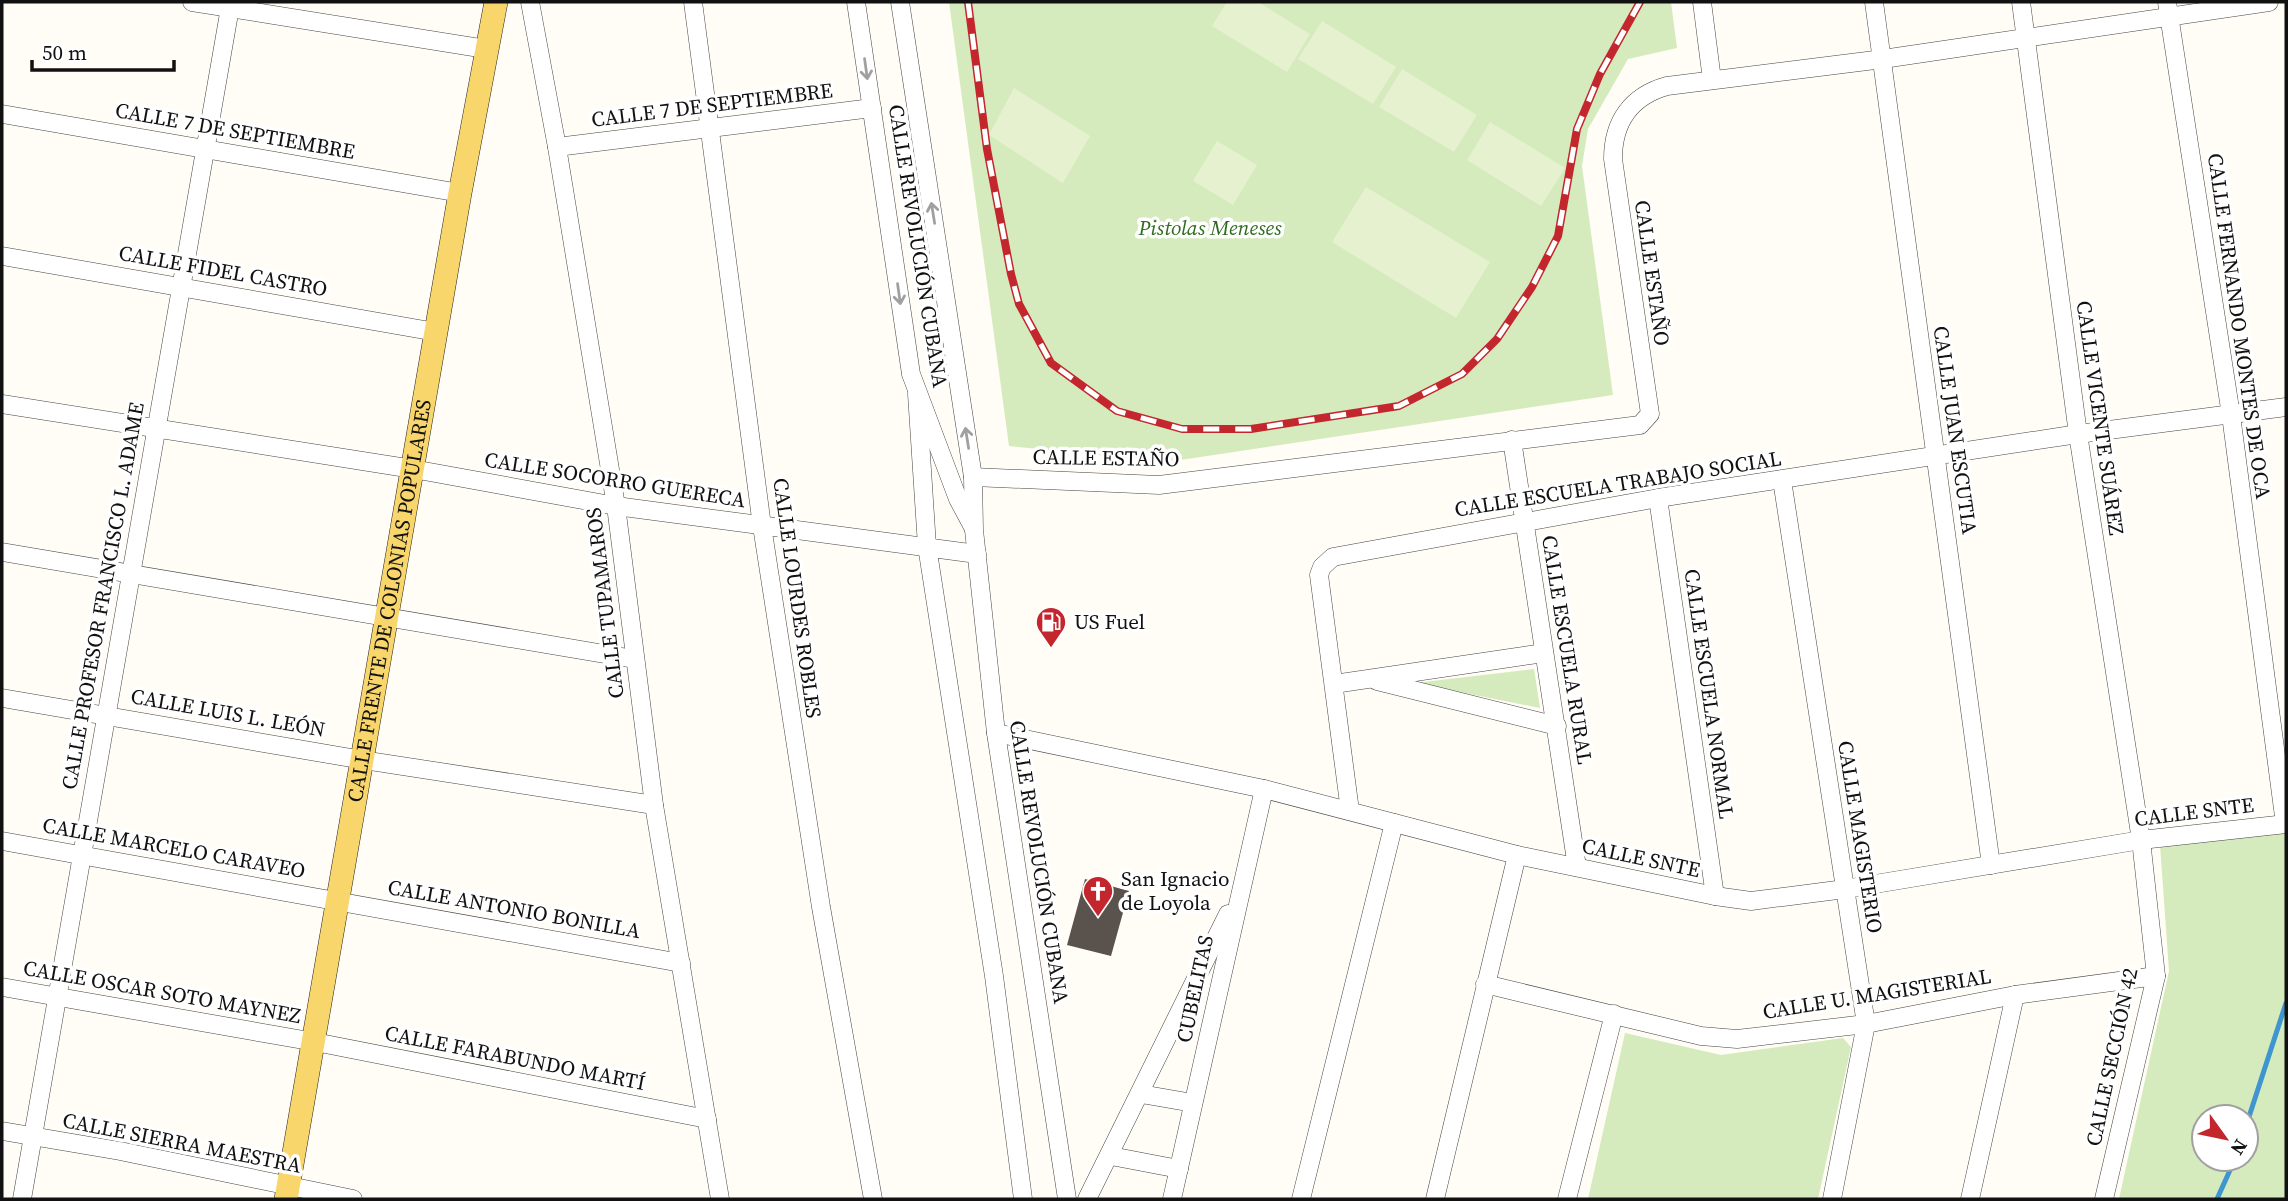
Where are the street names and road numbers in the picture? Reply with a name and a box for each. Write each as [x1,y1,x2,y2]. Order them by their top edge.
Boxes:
street label: CALLE 7 DE SEPTIEMBRE [590,75,834,134]
street label: CALLE 7 DE SEPTIEMBRE [113,95,357,166]
street label: CALLE REVOLUCIÓN CUBANA [882,102,955,390]
street label: CALLE FERNANDO MONTES DE OCA [2201,151,2278,501]
street label: CALLE ESTAÑO [1628,198,1677,348]
street label: CALLE FIDEL CASTRO [116,238,330,303]
street label: CALLE VICENTE SUÁREZ [2070,299,2131,537]
street label: CALLE JUAN ESCUTIA [1927,324,1984,536]
street label: CALLE FRENTE DE COLONIAS POPULARES [340,397,438,804]
street label: CALLE PROFESOR FRANCISCO L. ADAME [54,400,151,792]
street label: CALLE ESTAÑO [1032,442,1180,473]
street label: CALLE ESCUELA TRABAJO SOCIAL [1452,443,1783,524]
street label: CALLE SOCORRO GUERECA [482,445,748,514]
street label: CALLE LOURDES ROBLES [766,476,829,720]
street label: CALLE TUPAMAROS [578,506,631,700]
street label: CALLE ESCUELA RURAL [1535,533,1600,767]
street label: CALLE ESCUELA NORMAL [1678,567,1741,821]
street label: CALLE LUIS L. LEÓN [129,681,328,744]
street label: CALLE REVOLUCIÓN CUBANA [1003,718,1076,1006]
street label: CALLE MAGISTERIO [1831,739,1890,935]
street label: CALLE SNTE [2133,790,2255,833]
street label: CALLE MARCELO CARAVEO [40,810,308,885]
street label: CALLE SNTE [1579,831,1703,884]
street label: CALLE ANTONIO BONILLA [385,872,643,945]
street label: CUBELITAS [1169,933,1220,1045]
street label: CALLE OSCAR SOTO MAYNEZ [21,953,304,1030]
street label: CALLE U. MAGISTERIAL [1761,961,1993,1026]
street label: CALLE SECCIÓN 42 [2078,965,2145,1149]
street label: CALLE FARABUNDO MARTÍ [382,1018,648,1097]
street label: CALLE SIERRA MAESTRA [60,1105,304,1180]

